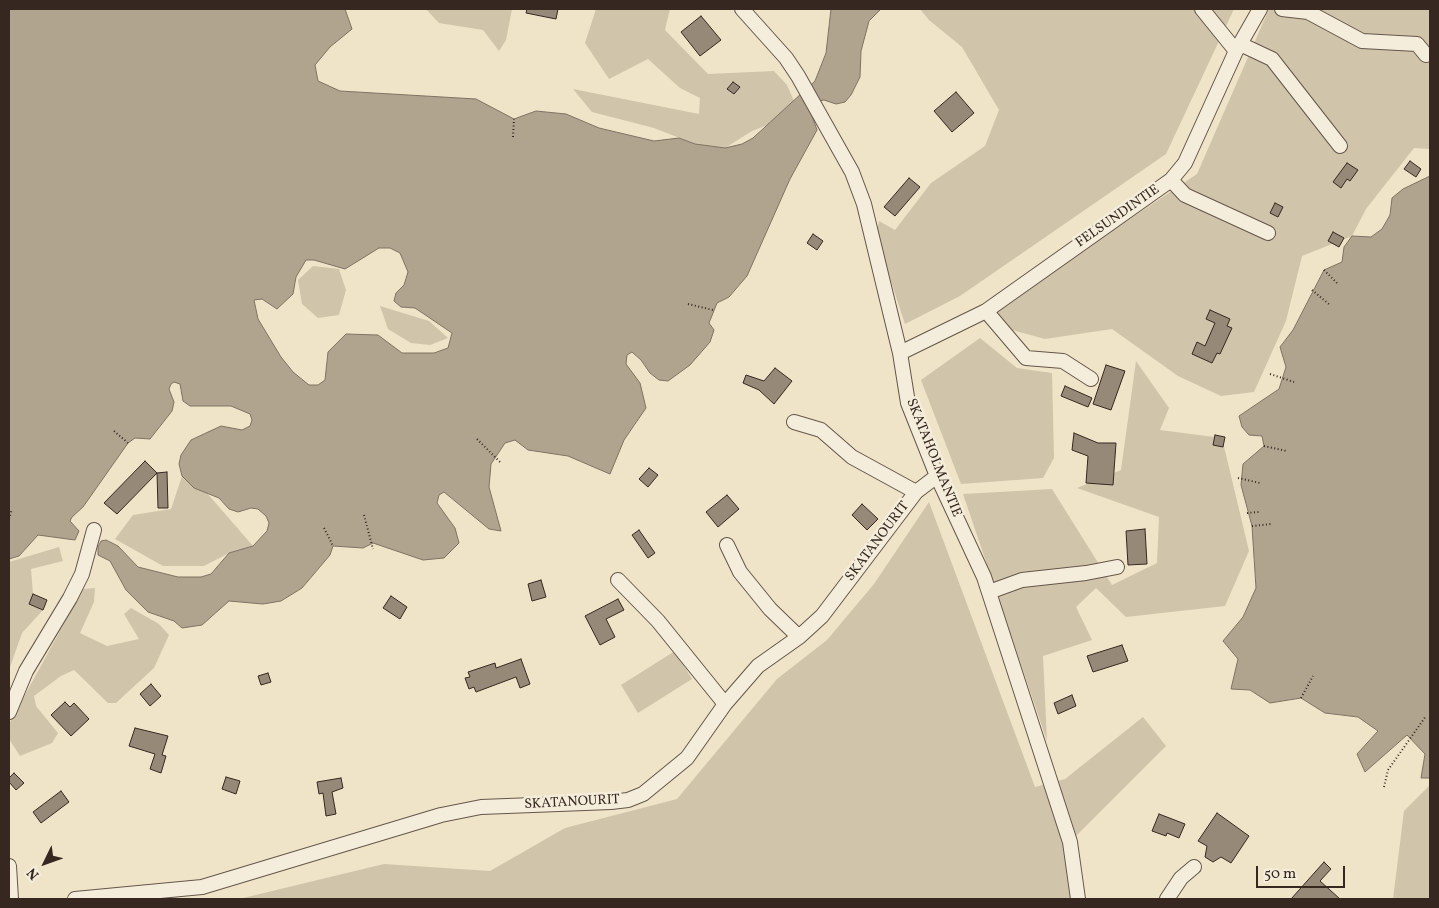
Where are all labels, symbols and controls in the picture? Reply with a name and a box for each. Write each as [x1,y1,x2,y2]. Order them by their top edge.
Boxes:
street label: FELSUNDINTIE [1073,182,1163,252]
street label: SKATAHOLMANTIE [902,396,964,520]
street label: SKATANOURIT [843,499,913,585]
street label: SKATANOURIT [524,792,620,814]
north arrow [20,838,70,888]
scale bar [1259,856,1348,888]
text: N [23,863,44,884]
text: 50 m [1264,864,1296,885]

